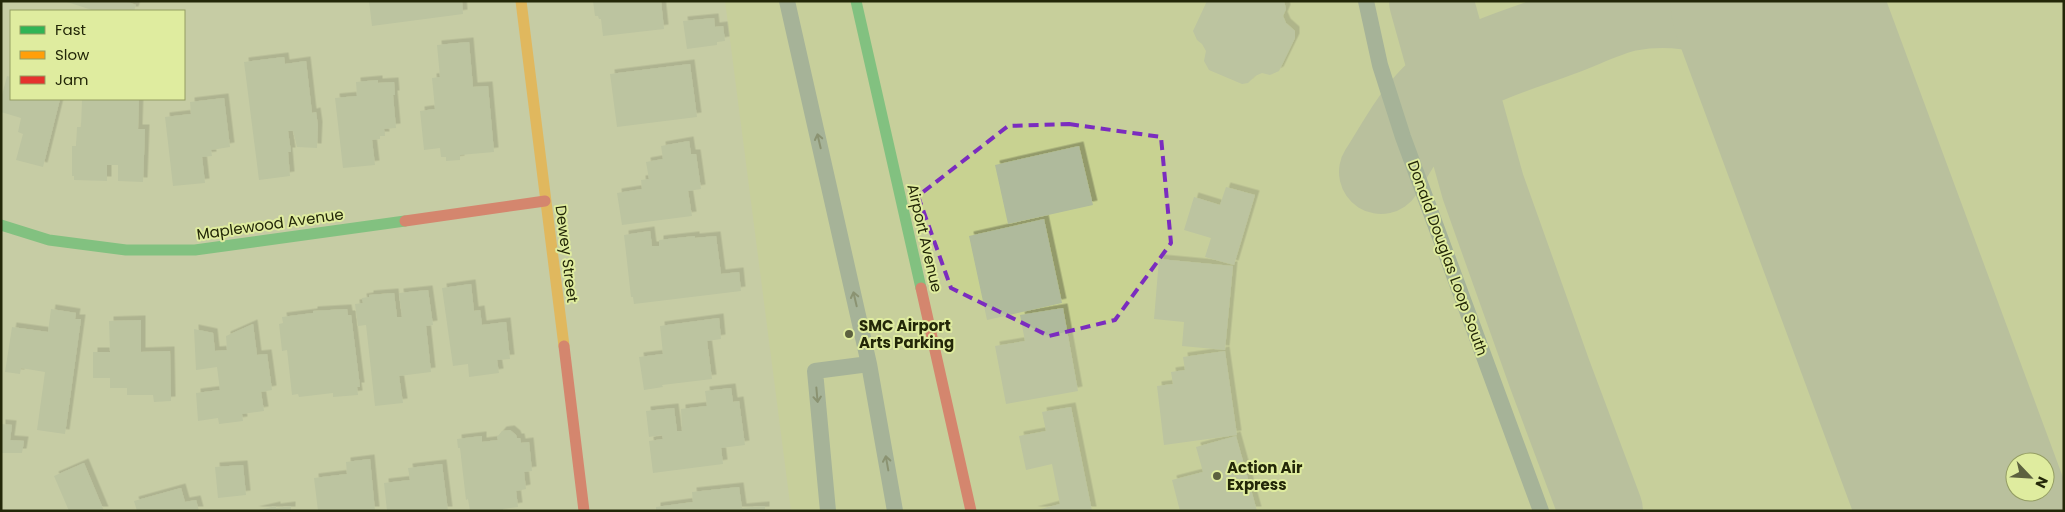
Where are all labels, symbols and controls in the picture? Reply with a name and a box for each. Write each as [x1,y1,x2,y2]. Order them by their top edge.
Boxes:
legend [10,10,185,100]
text: Fast [55,19,86,40]
text: Slow [55,44,90,65]
text: Jam [55,69,89,90]
one-way arrow [814,133,823,149]
street label: Donald Douglas Loop South [1403,157,1493,359]
street label: Airport Avenue [902,182,948,294]
street label: Maplewood Avenue [195,203,345,245]
street label: Dewey Street [551,204,583,304]
one-way arrow [850,292,859,308]
place label: SMC Airport Arts Parking [859,315,954,353]
marker: SMC Airport Arts Parking [843,328,855,340]
one-way arrow [813,387,822,403]
north arrow [2005,452,2055,502]
one-way arrow [881,455,891,471]
place label: Action Air Express [1227,457,1303,495]
marker: Action Air Express [1211,470,1223,482]
text: N [2030,473,2053,491]

